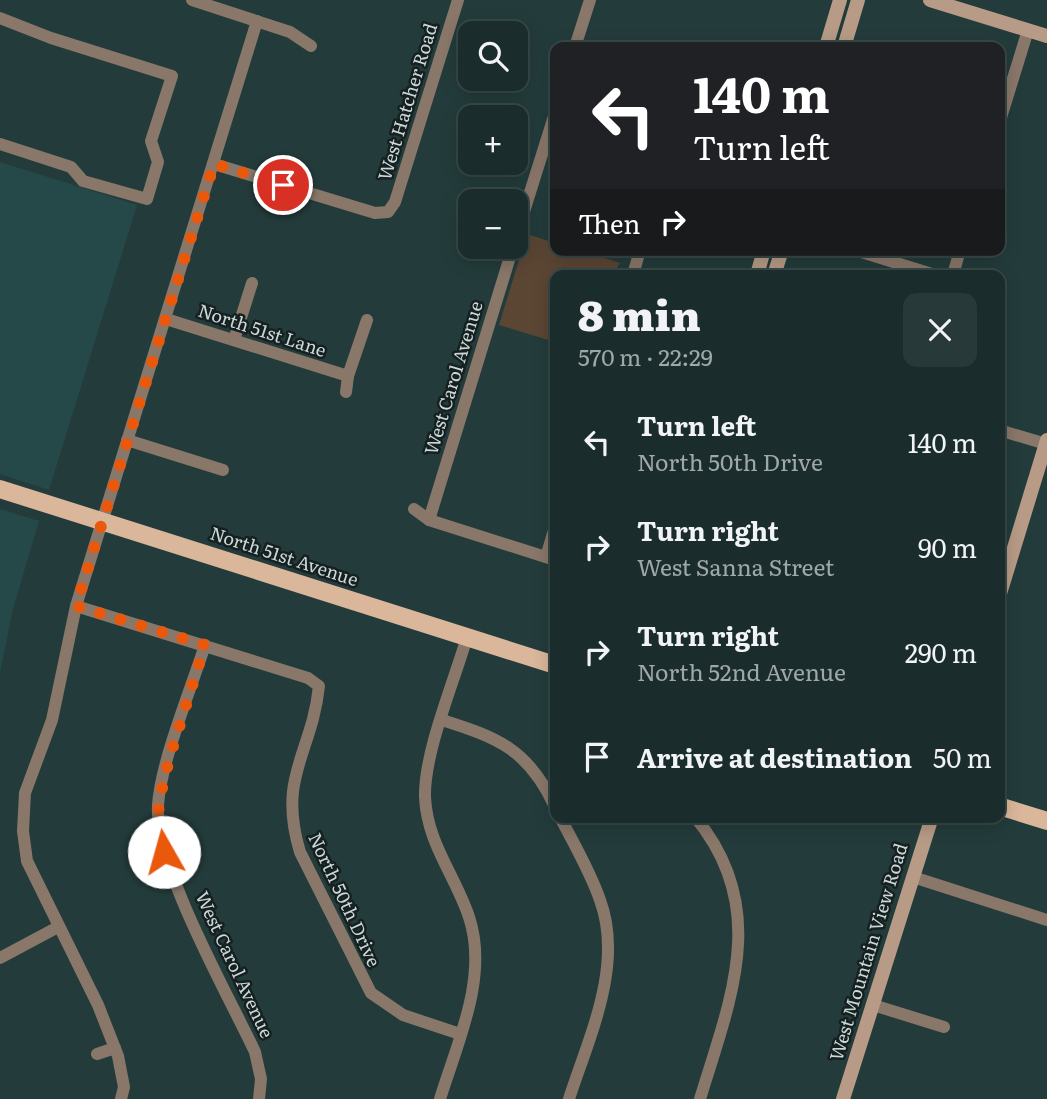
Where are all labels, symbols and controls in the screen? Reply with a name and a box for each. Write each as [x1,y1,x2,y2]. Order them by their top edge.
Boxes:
street label: West Hatcher Road [370,20,443,183]
map controls [458,21,528,259]
button: search [458,21,528,91]
text: 140 m [693,55,830,128]
icon: left [578,70,669,161]
button: + [458,105,528,175]
text: Turn left [693,122,830,170]
pin [253,155,313,215]
icon: arrive [264,166,302,204]
button: − [458,189,528,259]
text: Then [578,203,640,242]
icon: right [654,203,692,241]
text: 8 min [578,282,701,344]
button: close [903,293,977,367]
street label: North 51st Lane [195,296,330,363]
street label: West Carol Avenue [416,297,489,458]
text: 570 m · 22:29 [578,339,713,373]
text: Turn left [637,405,756,444]
text: 140 m [908,422,977,461]
icon: left [578,423,616,461]
text: North 50th Drive [637,444,823,478]
text: Turn right [637,510,779,549]
street label: North 51st Avenue [207,519,362,592]
text: 90 m [918,527,977,566]
icon: right [578,528,616,566]
text: West Sanna Street [637,549,834,583]
text: Turn right [637,615,779,654]
text: 290 m [905,632,977,671]
icon: right [578,633,616,671]
text: North 52nd Avenue [637,654,846,688]
text: Arrive at destination [637,737,912,776]
text: 50 m [933,737,992,776]
icon: arrive [578,738,616,776]
position arrow [127,815,201,889]
street label: North 50th Drive [302,828,388,971]
street label: West Mountain View Road [822,839,914,1064]
street label: West Carol Avenue [189,886,281,1042]

